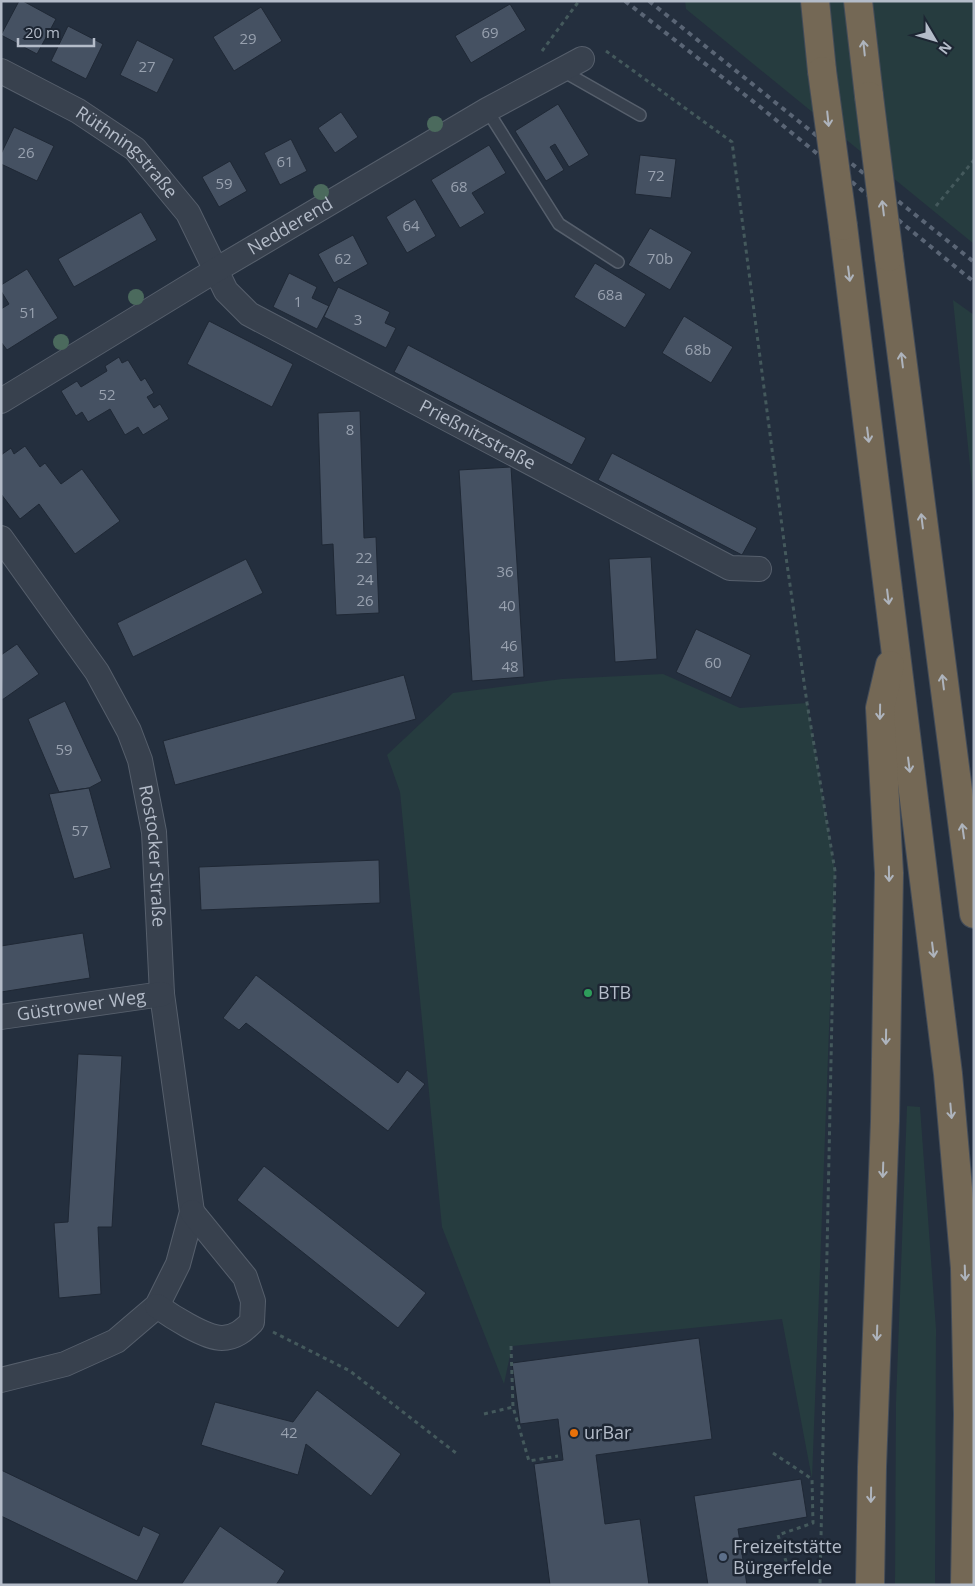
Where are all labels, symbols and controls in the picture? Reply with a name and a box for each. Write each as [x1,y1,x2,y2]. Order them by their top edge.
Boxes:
scale bar [18,15,94,47]
north arrow [910,15,960,65]
text: 20 m [25,22,60,42]
house number: 69 [481,22,499,42]
house number: 29 [239,28,257,48]
text: N [935,38,957,59]
one-way arrow [859,41,869,57]
house number: 27 [138,56,156,76]
street label: Rüthningstraße [71,100,184,203]
one-way arrow [823,111,832,127]
house number: 26 [17,142,35,162]
house number: 61 [276,151,294,171]
house number: 72 [647,165,665,185]
house number: 59 [215,173,233,193]
house number: 68 [450,176,468,196]
street label: Nedderend [243,191,337,260]
one-way arrow [878,201,888,217]
house number: 64 [402,215,420,235]
house number: 62 [334,248,352,268]
house number: 70b [647,248,673,268]
one-way arrow [844,266,854,282]
house number: 68a [597,284,623,304]
house number: 1 [294,291,302,311]
house number: 51 [19,302,37,322]
house number: 3 [354,309,362,329]
house number: 68b [685,339,711,359]
one-way arrow [897,352,907,368]
house number: 52 [98,384,116,404]
street label: Prießnitzstraße [416,393,540,474]
house number: 8 [346,419,354,439]
one-way arrow [863,427,873,443]
one-way arrow [917,513,927,529]
house number: 22 [355,547,373,567]
house number: 36 [496,561,514,581]
house number: 24 [356,569,374,589]
one-way arrow [883,589,893,605]
house number: 26 [356,590,374,610]
house number: 40 [498,595,516,615]
house number: 46 [500,635,518,655]
house number: 60 [704,652,722,672]
house number: 48 [501,656,519,676]
one-way arrow [938,674,948,690]
one-way arrow [876,704,885,720]
house number: 59 [55,739,73,759]
one-way arrow [904,757,914,773]
street label: Rostocker Straße [134,783,172,928]
house number: 57 [71,820,89,840]
one-way arrow [957,823,967,839]
one-way arrow [884,866,894,882]
one-way arrow [928,941,938,957]
place label: BTB [598,980,631,1004]
street label: Güstrower Weg [15,983,147,1026]
marker: BTB [582,987,594,999]
one-way arrow [881,1028,891,1045]
one-way arrow [947,1103,956,1119]
one-way arrow [878,1162,888,1178]
one-way arrow [960,1265,969,1281]
one-way arrow [872,1324,882,1340]
place label: urBar [584,1420,632,1444]
house number: 42 [280,1422,298,1442]
marker: urBar [568,1427,580,1439]
one-way arrow [867,1487,876,1503]
place label: Freizeitstätte Bürgerfelde [733,1534,842,1579]
marker: Freizeitstätte Bürgerfelde [717,1551,729,1563]

